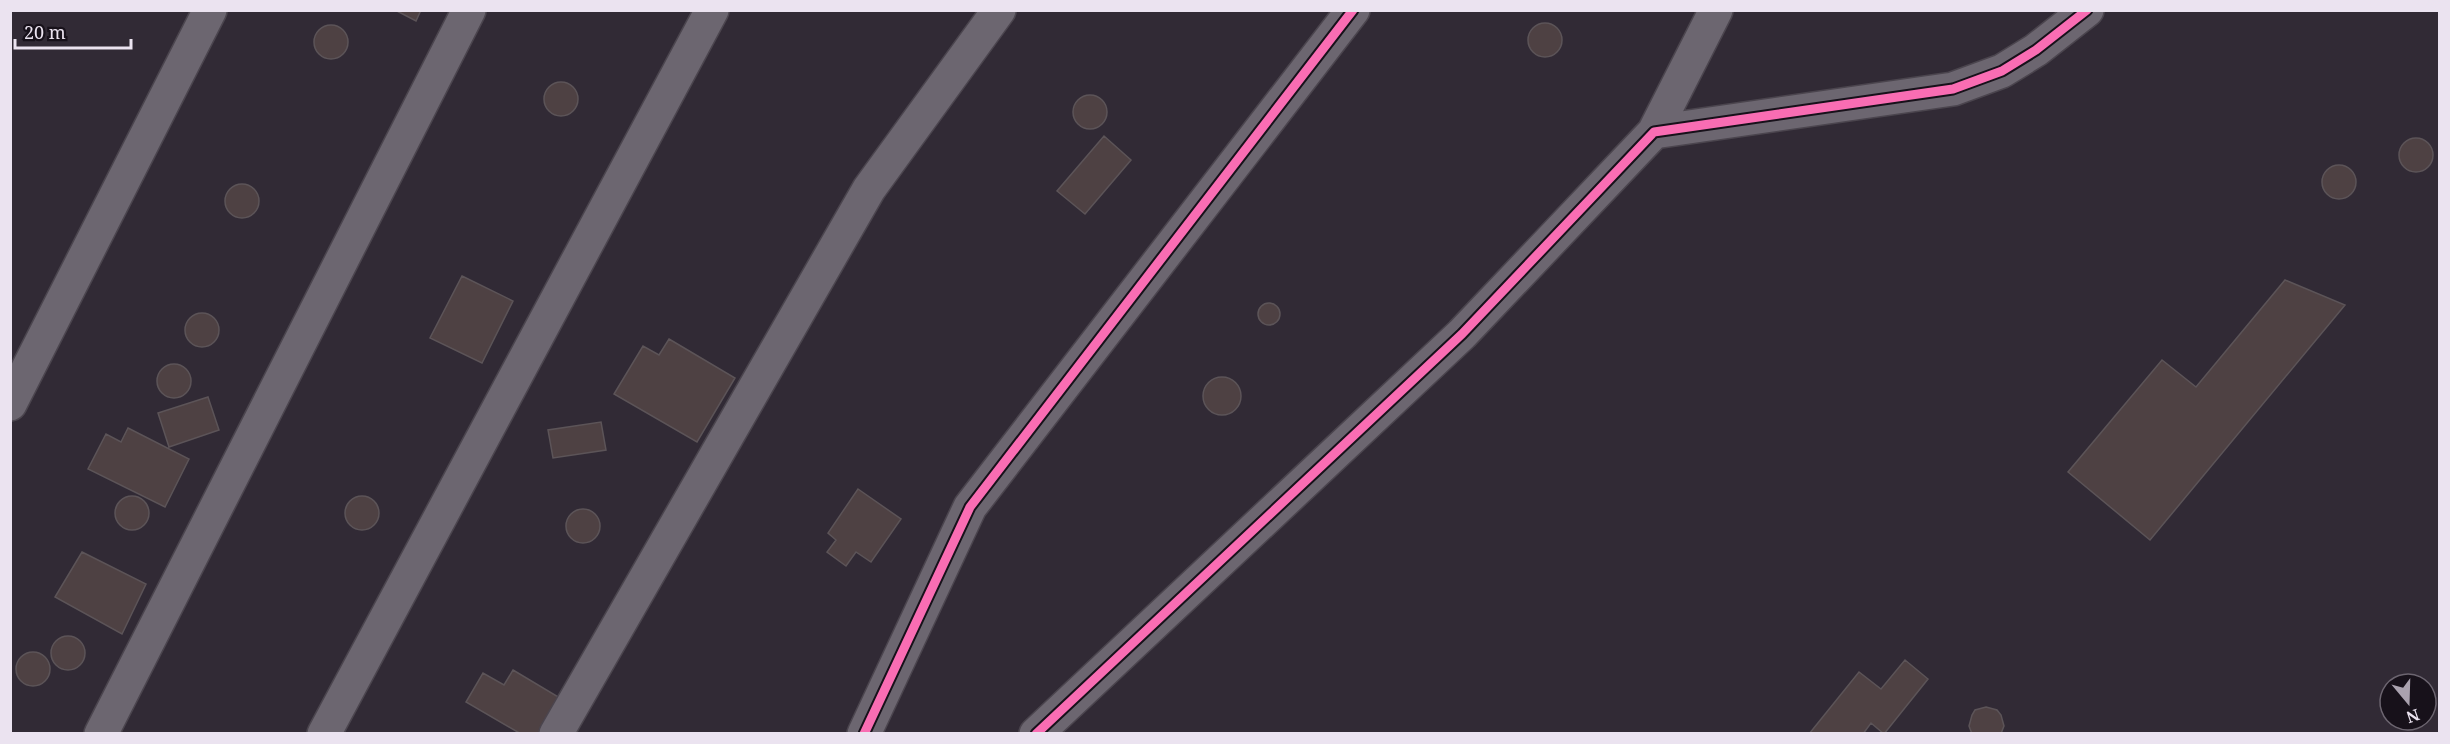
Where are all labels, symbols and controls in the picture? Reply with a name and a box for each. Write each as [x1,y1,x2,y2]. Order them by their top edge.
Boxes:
scale bar [15,12,130,50]
text: 20 m [24,20,66,44]
north arrow [2378,672,2438,732]
text: N [2403,704,2422,729]

